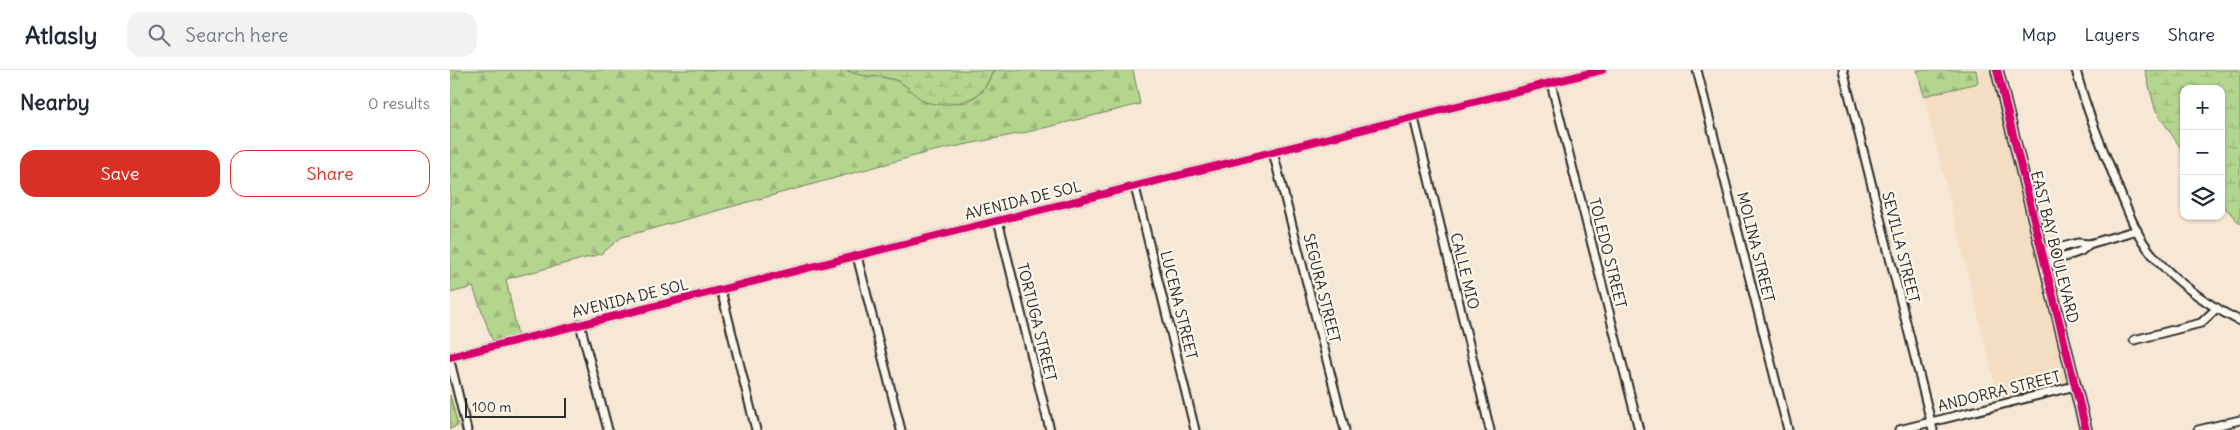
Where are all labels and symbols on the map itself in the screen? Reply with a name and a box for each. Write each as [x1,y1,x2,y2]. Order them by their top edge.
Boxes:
street label: EAST BAY BOULEVARD [2027,169,2083,325]
street label: AVENIDA DE SOL [963,176,1083,224]
street label: MOLINA STREET [1733,190,1779,304]
street label: SEVILLA STREET [1878,190,1924,305]
street label: TOLEDO STREET [1585,196,1631,310]
street label: SEGURA STREET [1299,231,1345,345]
street label: CALLE MIO [1446,231,1484,311]
street label: LUCENA STREET [1156,249,1202,361]
street label: TORTUGA STREET [1013,261,1061,383]
street label: AVENIDA DE SOL [570,274,690,322]
street label: ANDORRA STREET [1936,367,2062,415]
scale bar [465,395,566,418]

